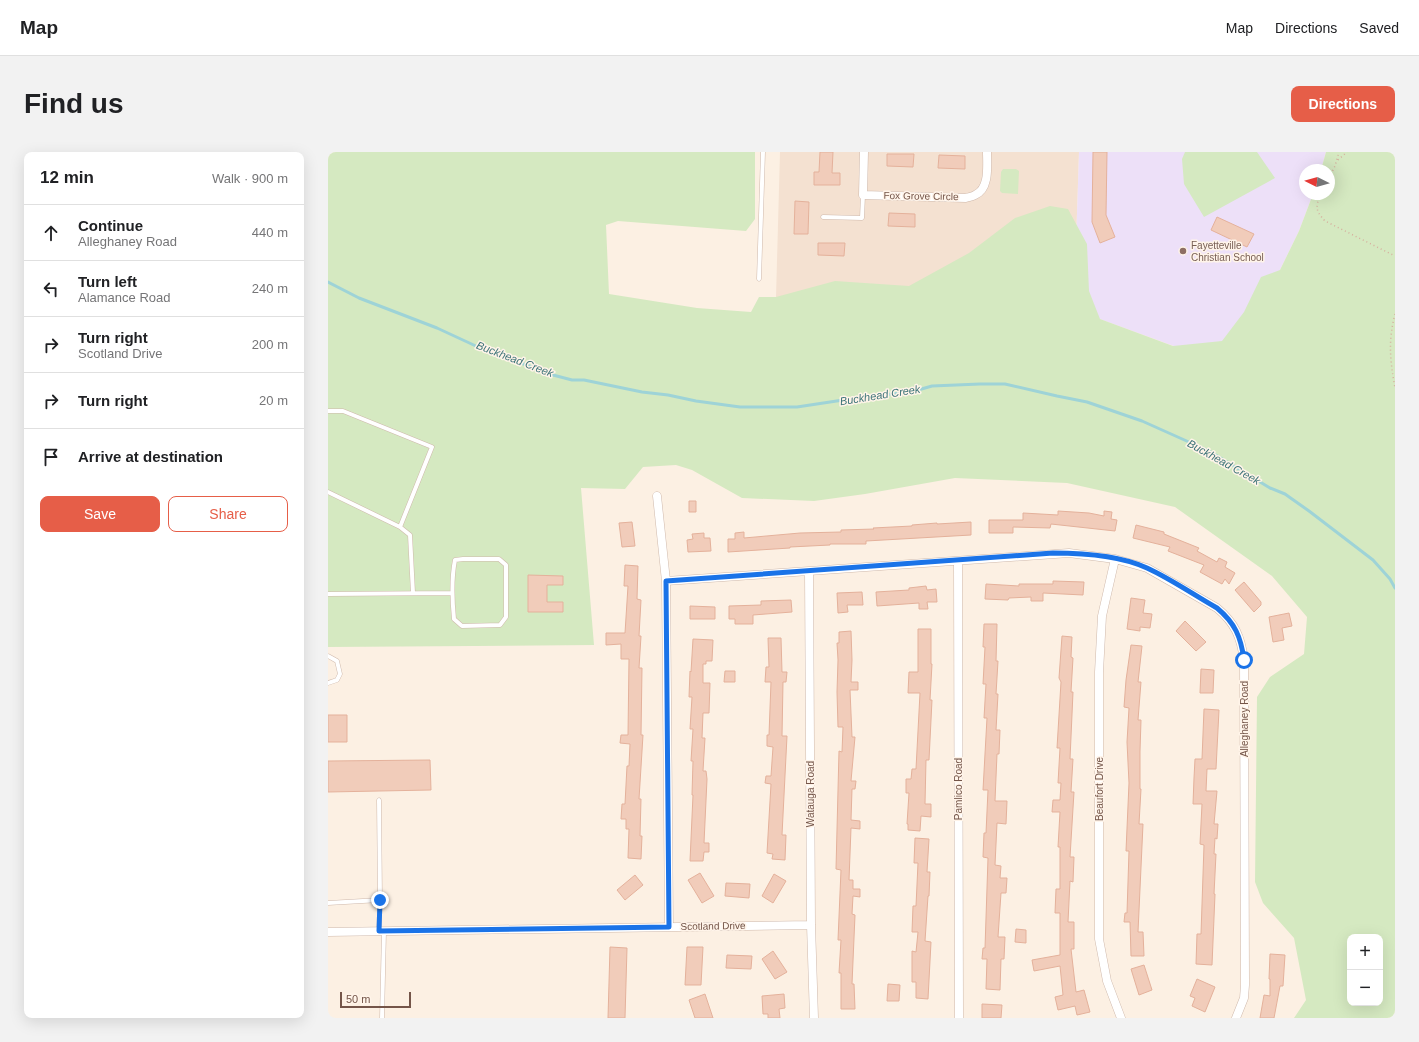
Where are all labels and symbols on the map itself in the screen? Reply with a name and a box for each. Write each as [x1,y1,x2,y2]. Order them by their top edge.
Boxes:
north arrow [1299,164,1335,200]
street label: Fox Grove Circle [883,190,959,202]
place label: Fayetteville Christian School [1191,240,1264,263]
marker: Fayetteville Christian School [1178,246,1188,256]
water label: Buckhead Creek [475,339,556,379]
water label: Buckhead Creek [839,383,922,407]
water label: Buckhead Creek [1186,437,1263,487]
route start [1235,651,1253,669]
street label: Alleghaney Road [1239,681,1250,757]
street label: Beaufort Drive [1094,757,1105,821]
street label: Pamlico Road [953,758,964,820]
street label: Watauga Road [805,761,816,827]
route end [371,891,389,909]
street label: Scotland Drive [680,920,746,932]
scale bar [340,990,411,1009]

